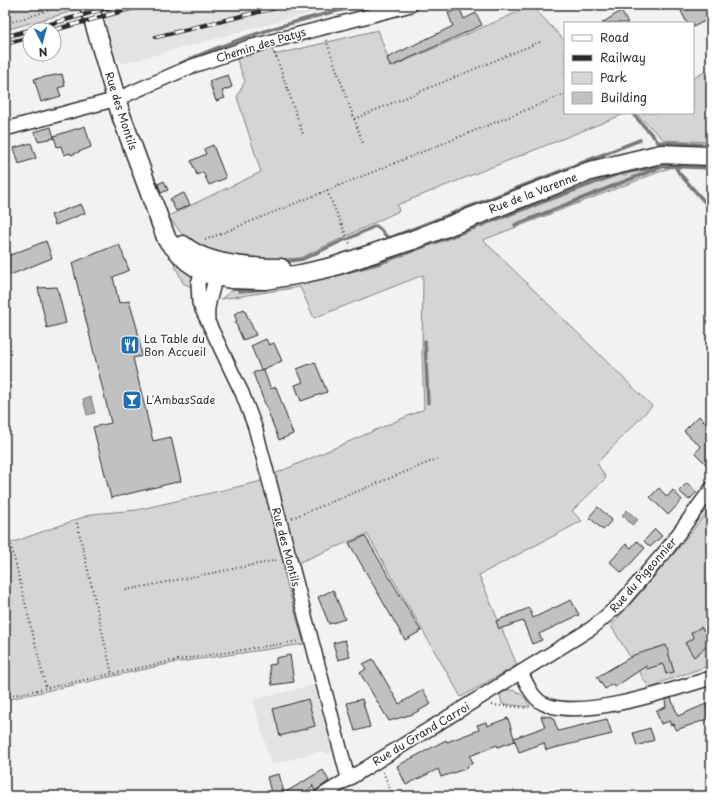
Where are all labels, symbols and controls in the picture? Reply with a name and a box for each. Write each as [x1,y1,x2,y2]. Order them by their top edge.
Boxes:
north arrow [22,22,62,62]
legend [564,22,694,114]
street label: Chemin des Patys [214,23,308,66]
text: Road [600,28,629,46]
text: N [38,44,48,61]
text: Railway [600,48,646,66]
text: Park [600,68,627,86]
street label: Rue des Montils [101,70,142,152]
text: Building [600,88,647,106]
street label: Rue de la Varenne [486,168,579,217]
place label: La Table du Bon Accueil [144,330,206,360]
restaurant icon: La Table du Bon Accueil [119,334,141,356]
bar icon: L'AmbasSade [121,389,143,411]
place label: L'AmbasSade [146,391,215,408]
street label: Rue des Montils [268,505,305,588]
street label: Rue du Pigeonnier [605,533,680,616]
street label: Rue du Grand Carroi [369,698,473,769]

